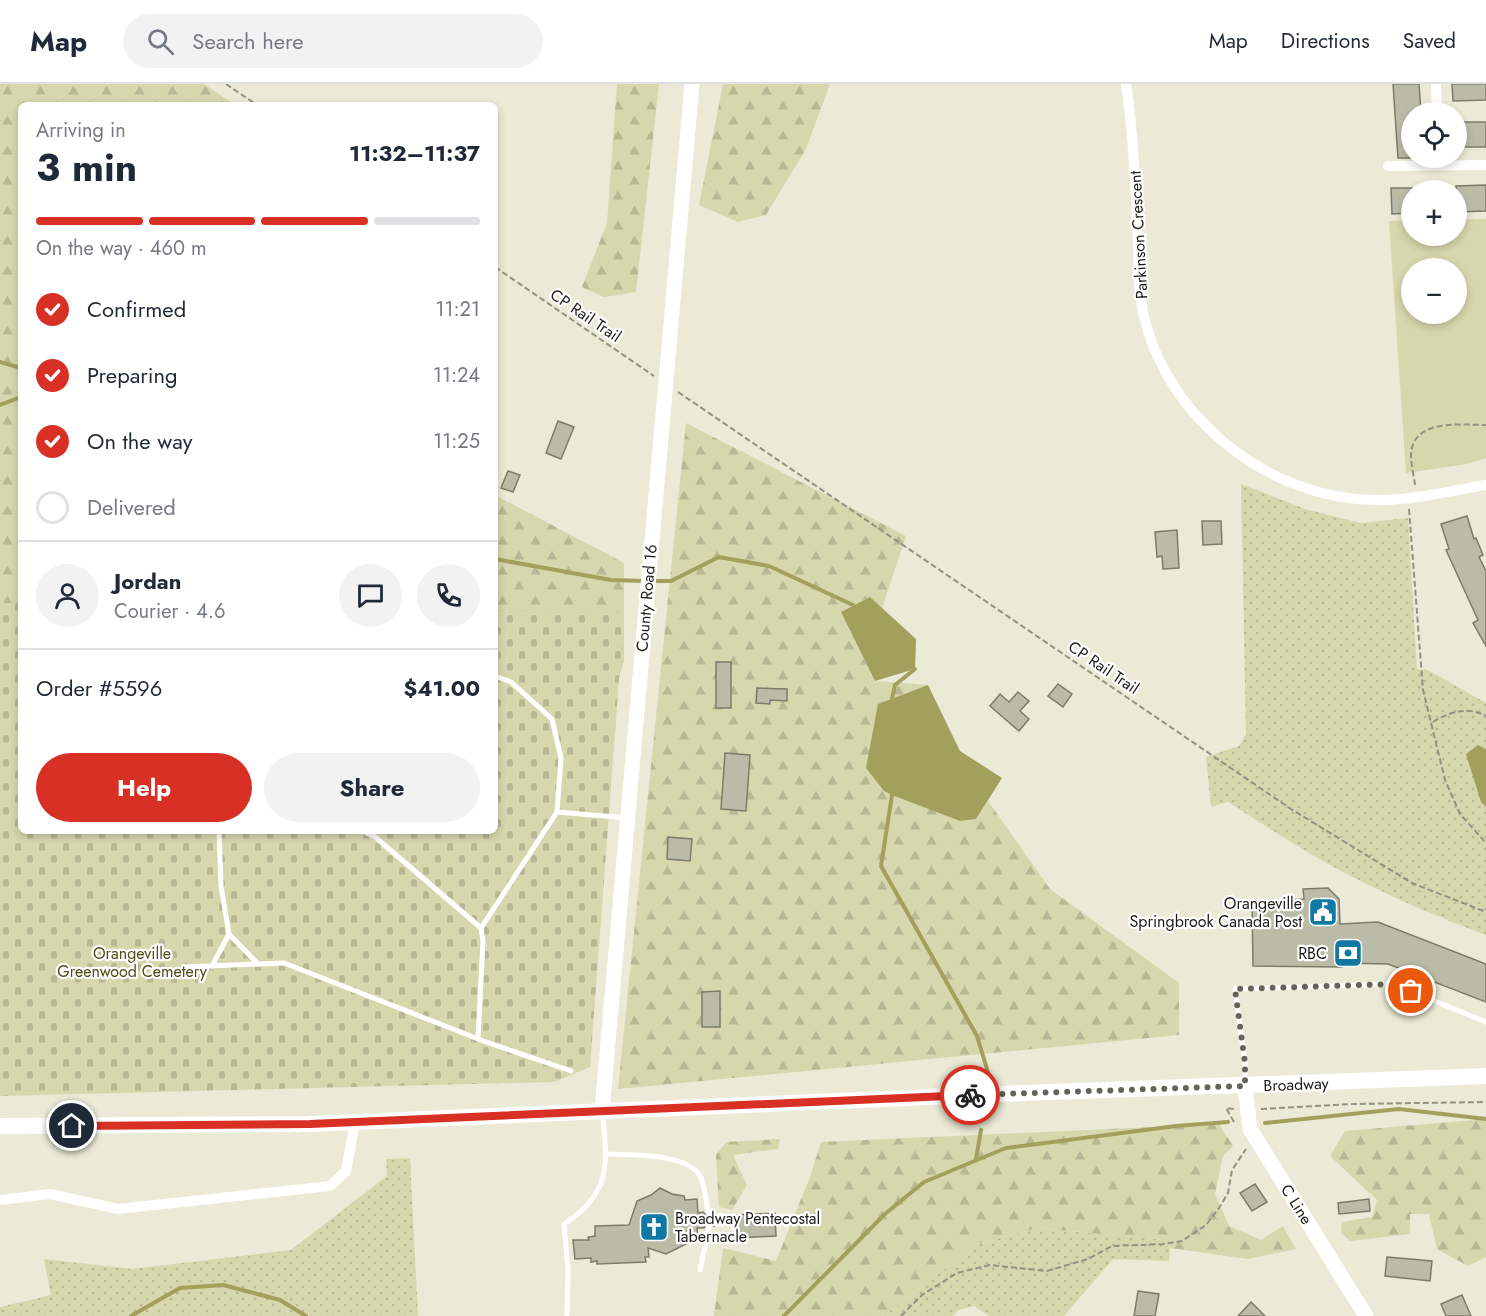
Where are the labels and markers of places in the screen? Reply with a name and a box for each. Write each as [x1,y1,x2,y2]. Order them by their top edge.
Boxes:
place label: Orangeville Springbrook Canada Post [1130,892,1302,933]
public building icon: Orangeville Springbrook Canada Post [1307,896,1339,928]
bank icon: RBC [1332,937,1364,969]
place label: RBC [1298,942,1327,965]
pin [1385,965,1436,1016]
pin [46,1100,97,1151]
place label: Broadway Pentecostal Tabernacle [675,1207,820,1248]
church icon: Broadway Pentecostal Tabernacle [638,1211,670,1243]

